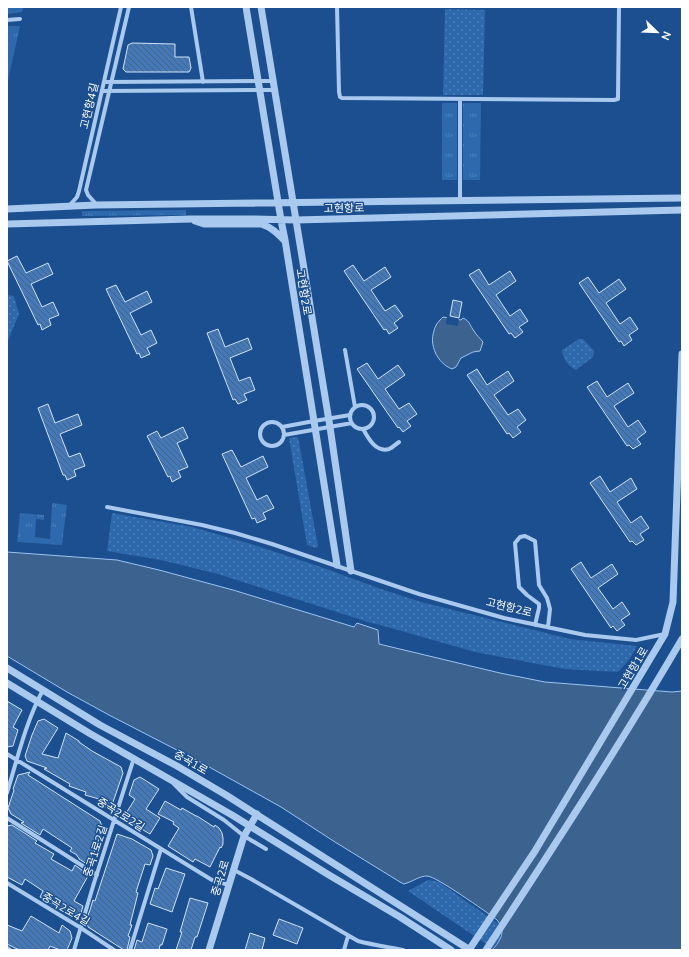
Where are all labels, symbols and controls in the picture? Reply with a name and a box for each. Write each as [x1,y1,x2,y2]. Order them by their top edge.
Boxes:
north arrow [637,12,677,52]
text: N [657,29,674,42]
street label: 고현항4길 [77,81,102,131]
street label: 고현항로 [324,201,364,216]
street label: 고현항2로 [292,268,315,317]
street label: 고현항2로 [484,595,534,620]
street label: 고현항1로 [615,644,652,692]
street label: 중곡1로 [171,747,211,778]
street label: 중곡2로2길 [94,794,147,835]
street label: 중곡1로2길 [80,823,111,879]
street label: 중곡2로 [208,858,233,898]
street label: 중곡2로4길 [39,889,93,930]

